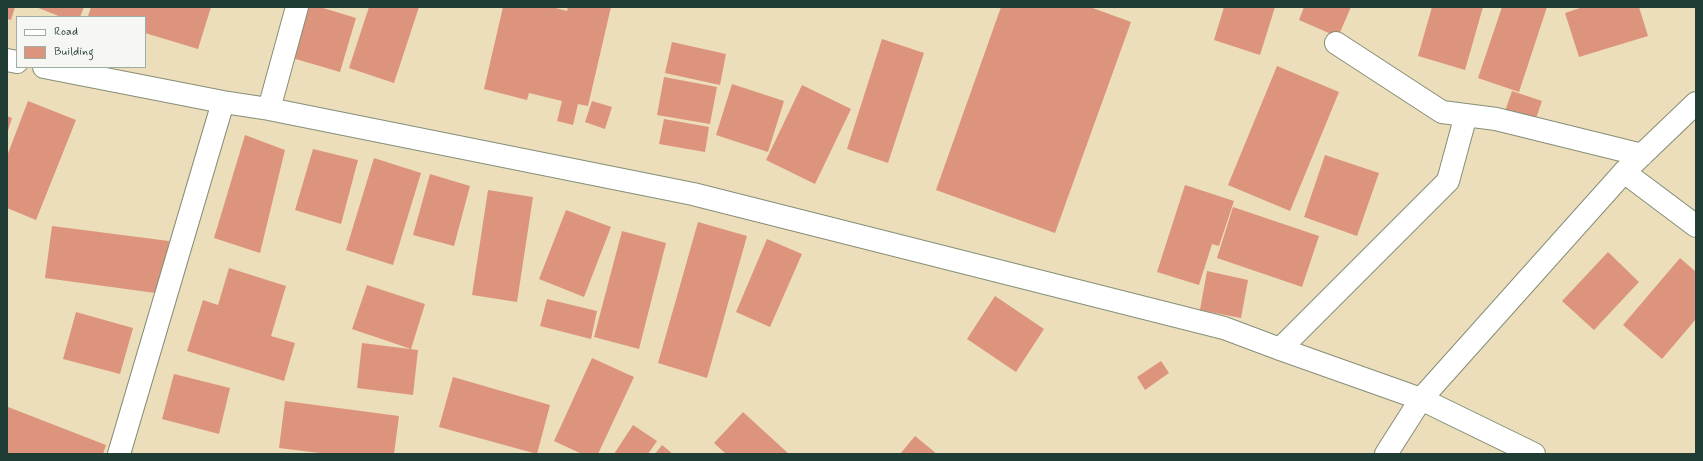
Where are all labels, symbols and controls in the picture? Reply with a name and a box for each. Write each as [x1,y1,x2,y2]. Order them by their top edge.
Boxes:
legend [16,16,146,68]
text: Road [54,24,78,40]
text: Building [54,44,94,60]

